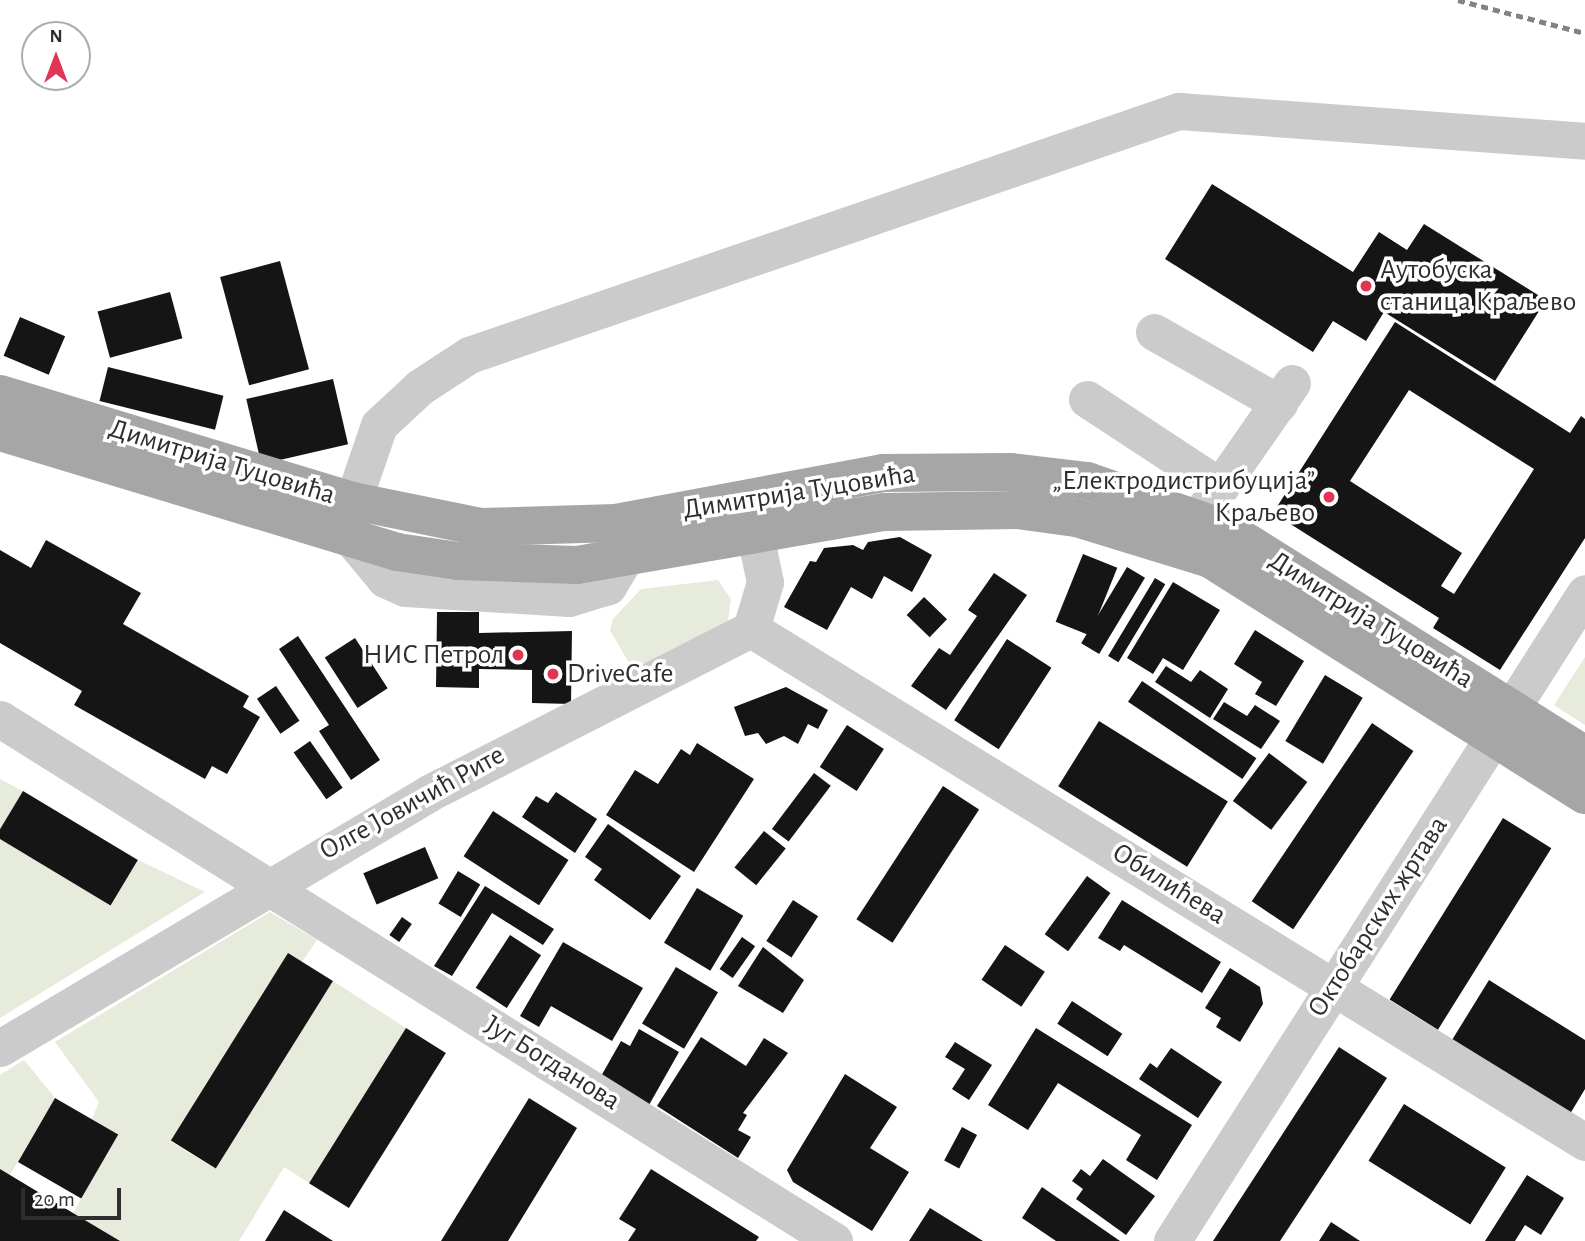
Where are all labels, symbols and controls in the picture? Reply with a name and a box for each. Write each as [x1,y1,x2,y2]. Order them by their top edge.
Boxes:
north arrow [21,21,91,91]
text: N [49,27,63,46]
place label: Аутобуска станица Краљево [1380,253,1576,319]
marker: Аутобуска станица Краљево [1358,278,1374,294]
street label: Димитрија Туцовића [105,412,339,512]
street label: Димитрија Туцовића [681,457,917,527]
place label: „Електродистрибуција” Краљево [1052,464,1315,530]
marker: „Електродистрибуција” Краљево [1321,489,1337,505]
street label: Димитрија Туцовића [1263,544,1479,696]
place label: НИС Петрол [363,638,504,672]
marker: НИС Петрол [510,647,526,663]
place label: DriveCafe [567,657,673,691]
marker: DriveCafe [545,666,561,682]
street label: Олге Јовичић Рите [314,738,510,868]
street label: Октобарских жртава [1301,810,1455,1024]
street label: Обилићева [1106,836,1232,932]
street label: Југ Богданова [478,1008,626,1118]
scale bar [24,1174,124,1218]
text: 20 m [34,1189,75,1210]

